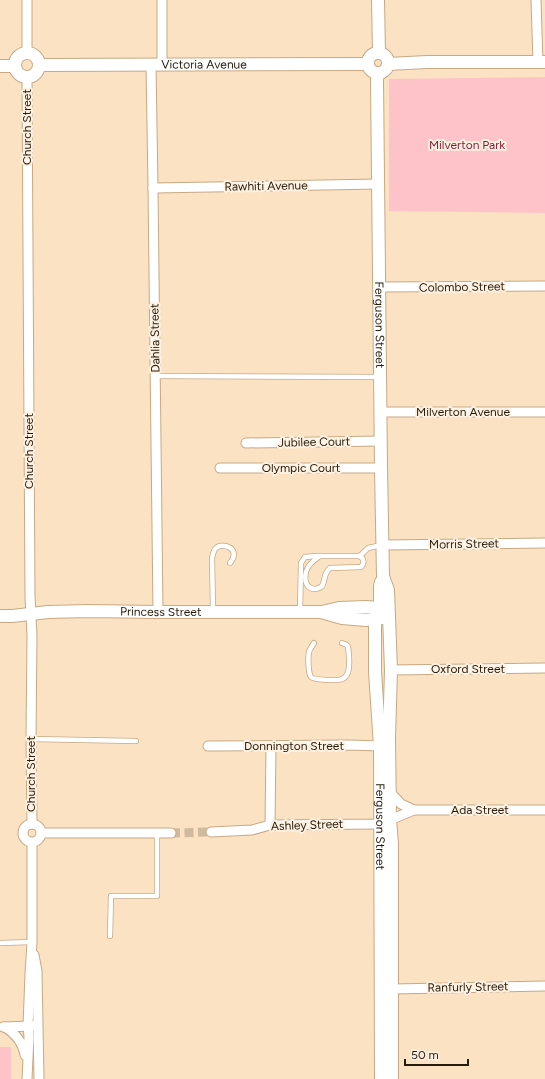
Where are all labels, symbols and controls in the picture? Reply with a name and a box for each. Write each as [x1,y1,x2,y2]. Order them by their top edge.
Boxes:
street label: Victoria Avenue [161,57,247,72]
street label: Church Street [20,89,34,165]
park label: Milverton Park [429,138,505,152]
street label: Rawhiti Avenue [224,178,308,194]
street label: Colombo Street [419,279,506,295]
street label: Ferguson Street [372,281,387,369]
street label: Dahlia Street [147,303,163,373]
street label: Milverton Avenue [416,405,510,419]
street label: Church Street [22,413,36,489]
street label: Jubilee Court [278,434,351,450]
street label: Olympic Court [262,461,341,475]
street label: Morris Street [429,536,500,552]
street label: Princess Street [120,604,202,619]
street label: Oxford Street [431,662,505,676]
street label: Church Street [24,736,38,812]
street label: Donnington Street [244,739,344,753]
street label: Ferguson Street [373,783,387,870]
street label: Ada Street [451,803,509,817]
street label: Ashley Street [271,817,344,833]
street label: Ranfurly Street [427,979,509,995]
scale bar [405,1041,468,1067]
text: 50 m [411,1048,439,1062]

